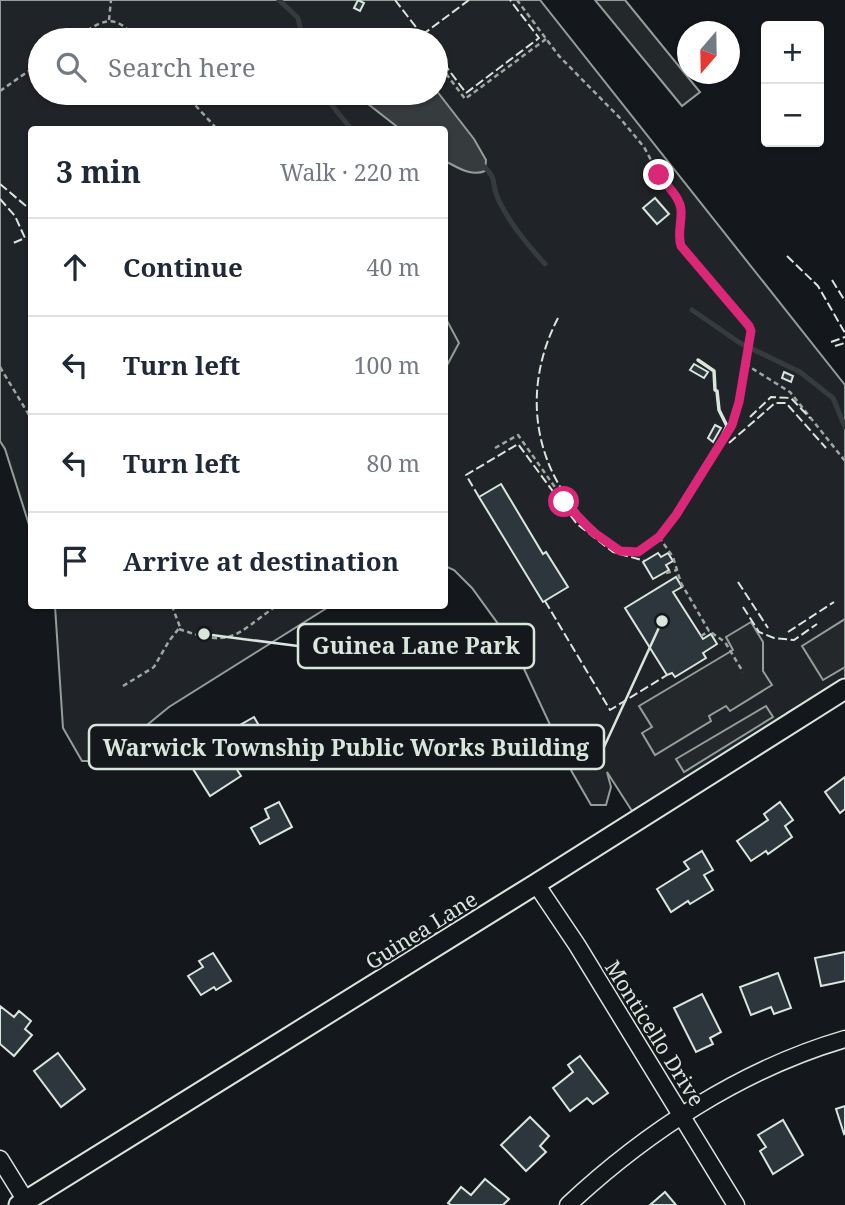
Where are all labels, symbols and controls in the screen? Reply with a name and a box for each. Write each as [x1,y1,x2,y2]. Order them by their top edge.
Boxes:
north arrow [677,21,740,84]
map controls [761,21,824,147]
button: + [761,21,824,84]
search box [28,28,448,105]
icon: search [52,48,90,86]
text: Search here [108,49,256,85]
button: − [761,84,824,147]
text: 3 min [56,151,141,192]
text: Walk · 220 m [280,156,420,188]
route end [643,159,674,190]
icon: ahead [56,248,94,286]
text: Continue [123,249,243,285]
text: 40 m [367,251,420,283]
icon: left [56,346,94,384]
text: Turn left [123,347,240,383]
text: 100 m [354,349,420,381]
icon: left [56,444,94,482]
text: Turn left [123,445,240,481]
text: 80 m [367,447,420,479]
route start [548,486,579,517]
icon: arrive [56,542,94,580]
text: Arrive at destination [123,543,399,579]
callout: Guinea Lane Park [298,624,534,668]
text: Guinea Lane Park [312,629,520,661]
callout: Warwick Township Public Works Building [89,725,604,769]
text: Warwick Township Public Works Building [103,731,589,763]
street label: Guinea Lane [360,885,482,975]
street label: Monticello Drive [599,955,711,1111]

